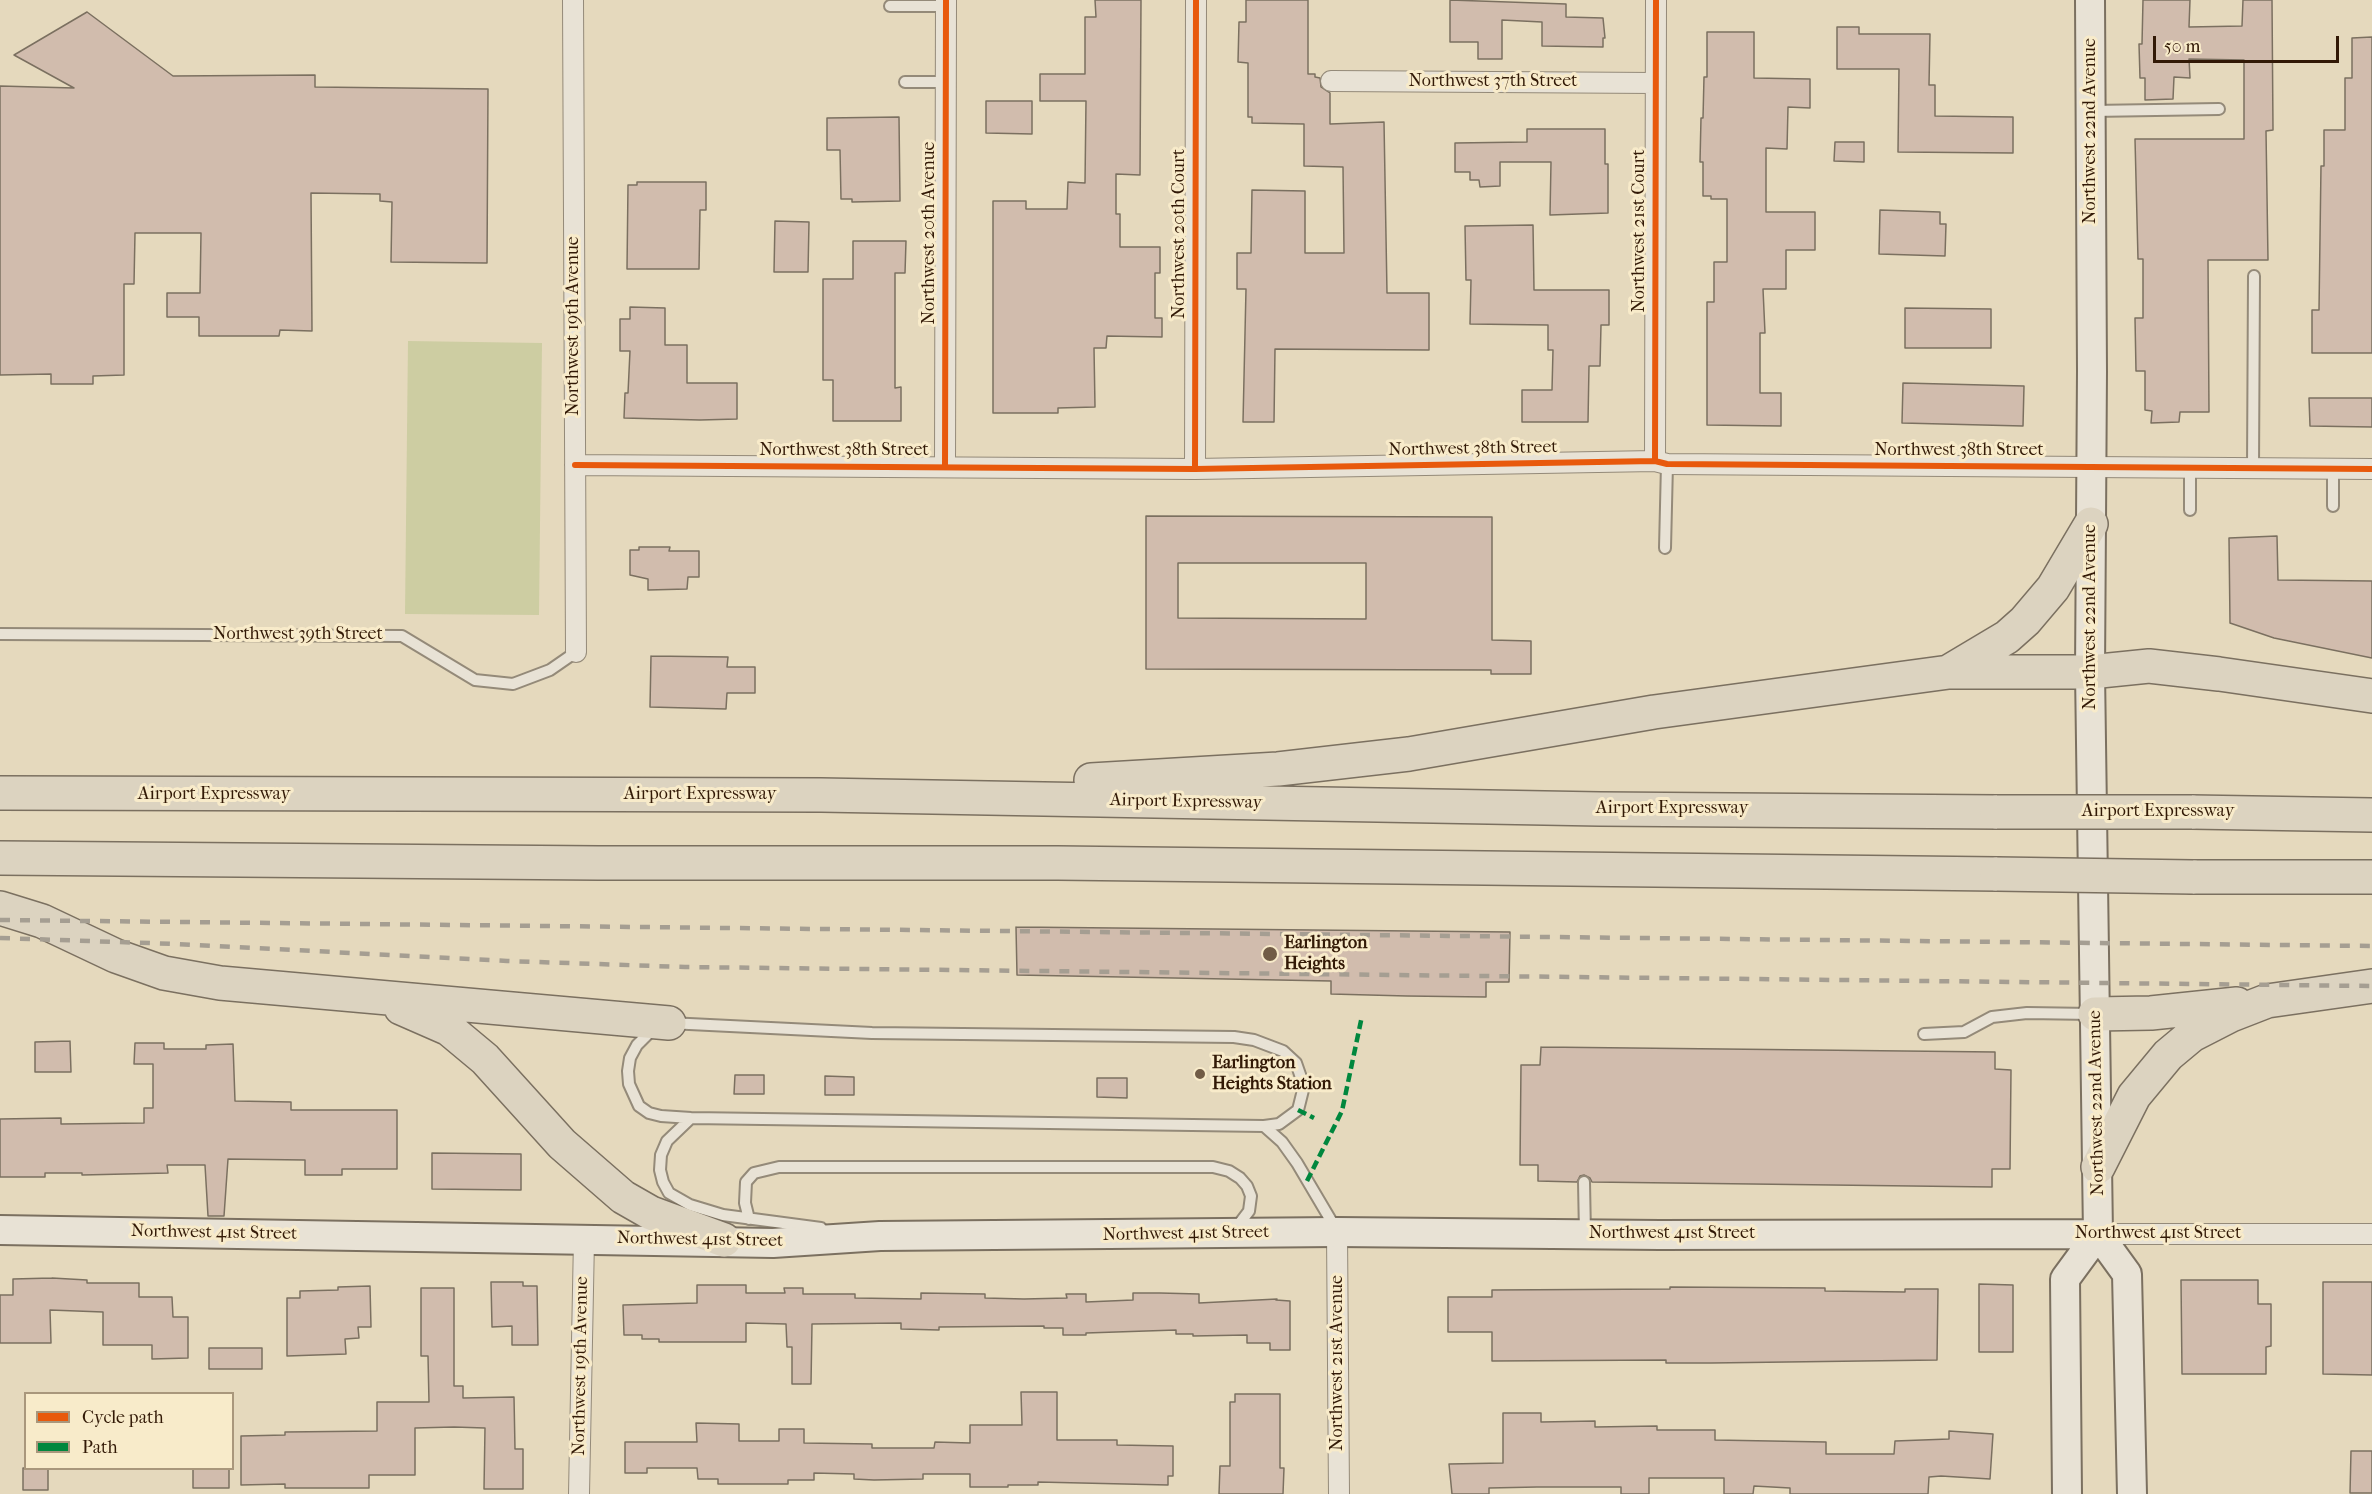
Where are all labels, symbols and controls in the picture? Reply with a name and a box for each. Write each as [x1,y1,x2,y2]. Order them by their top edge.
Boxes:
scale bar [2156,24,2342,62]
text: 50 m [2164,36,2200,57]
street label: Northwest 22nd Avenue [2080,38,2102,224]
street label: Northwest 37th Street [1408,71,1578,93]
street label: Northwest 20th Avenue [919,142,941,324]
street label: Northwest 20th Court [1169,149,1191,319]
street label: Northwest 21st Court [1629,149,1651,313]
street label: Northwest 19th Avenue [563,236,585,416]
street label: Northwest 38th Street [1388,437,1558,461]
street label: Northwest 38th Street [759,440,929,462]
street label: Northwest 38th Street [1874,440,2044,462]
street label: Northwest 22nd Avenue [2080,524,2102,710]
street label: Northwest 39th Street [213,624,383,646]
street label: Airport Expressway [138,784,290,806]
street label: Airport Expressway [624,784,776,806]
street label: Airport Expressway [1110,790,1262,814]
street label: Airport Expressway [1596,798,1748,820]
street label: Airport Expressway [2082,801,2234,823]
place label: Earlington Heights [1284,933,1367,976]
marker: Earlington Heights [1261,945,1279,963]
street label: Northwest 22nd Avenue [2085,1010,2109,1196]
place label: Earlington Heights Station [1212,1053,1332,1096]
marker: Earlington Heights Station [1193,1067,1207,1081]
street label: Northwest 41st Street [131,1221,297,1245]
street label: Northwest 41st Street [1103,1222,1269,1246]
street label: Northwest 41st Street [1589,1223,1755,1245]
street label: Northwest 41st Street [2075,1223,2241,1245]
street label: Northwest 41st Street [617,1228,783,1252]
street label: Northwest 21st Avenue [1327,1275,1349,1451]
street label: Northwest 19th Avenue [569,1276,593,1456]
legend [24,1392,234,1470]
text: Cycle path [82,1407,163,1428]
text: Path [82,1437,118,1458]

